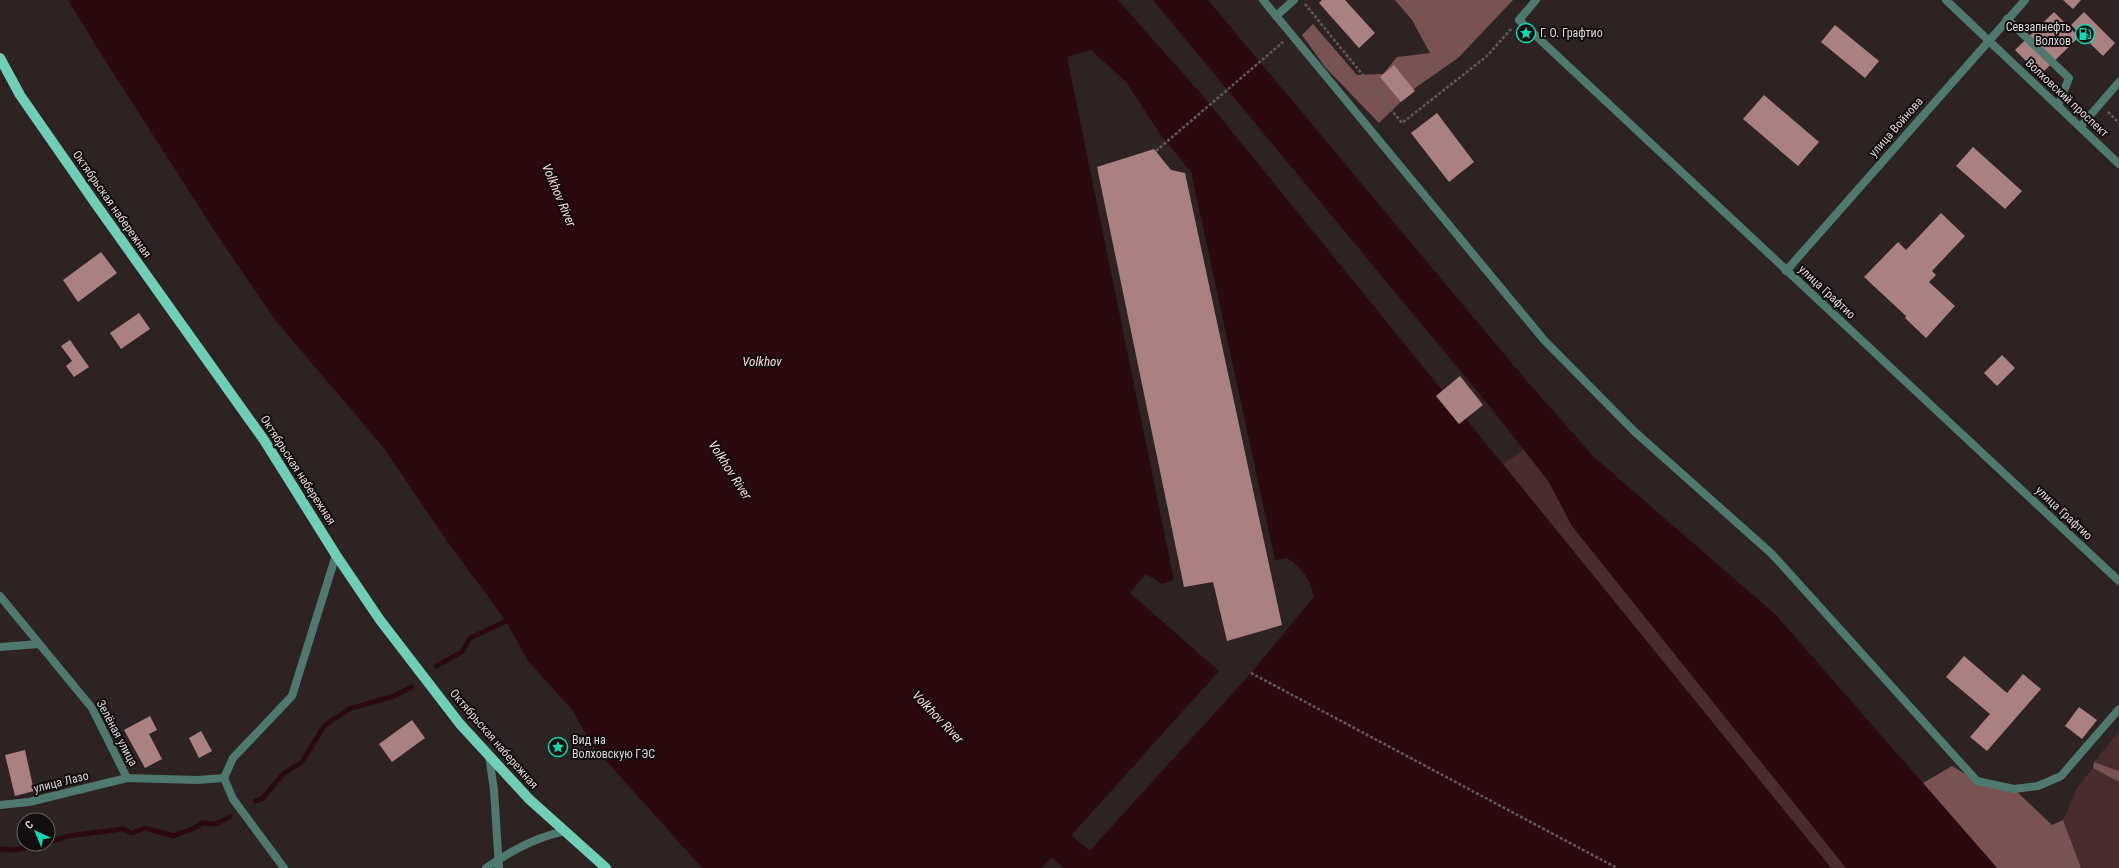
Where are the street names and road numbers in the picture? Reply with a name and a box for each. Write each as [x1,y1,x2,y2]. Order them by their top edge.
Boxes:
street label: Волховский проспект [2023,56,2111,140]
street label: улица Войнова [1866,94,1926,160]
street label: Октябрьская набережная [70,148,154,260]
street label: улица Графтио [1796,262,1858,322]
street label: Октябрьская набережная [257,413,339,527]
street label: улица Графтио [2033,483,2095,543]
street label: Октябрьская набережная [447,686,541,792]
street label: Зелёная улица [94,697,140,769]
street label: улица Лазо [32,768,90,796]

